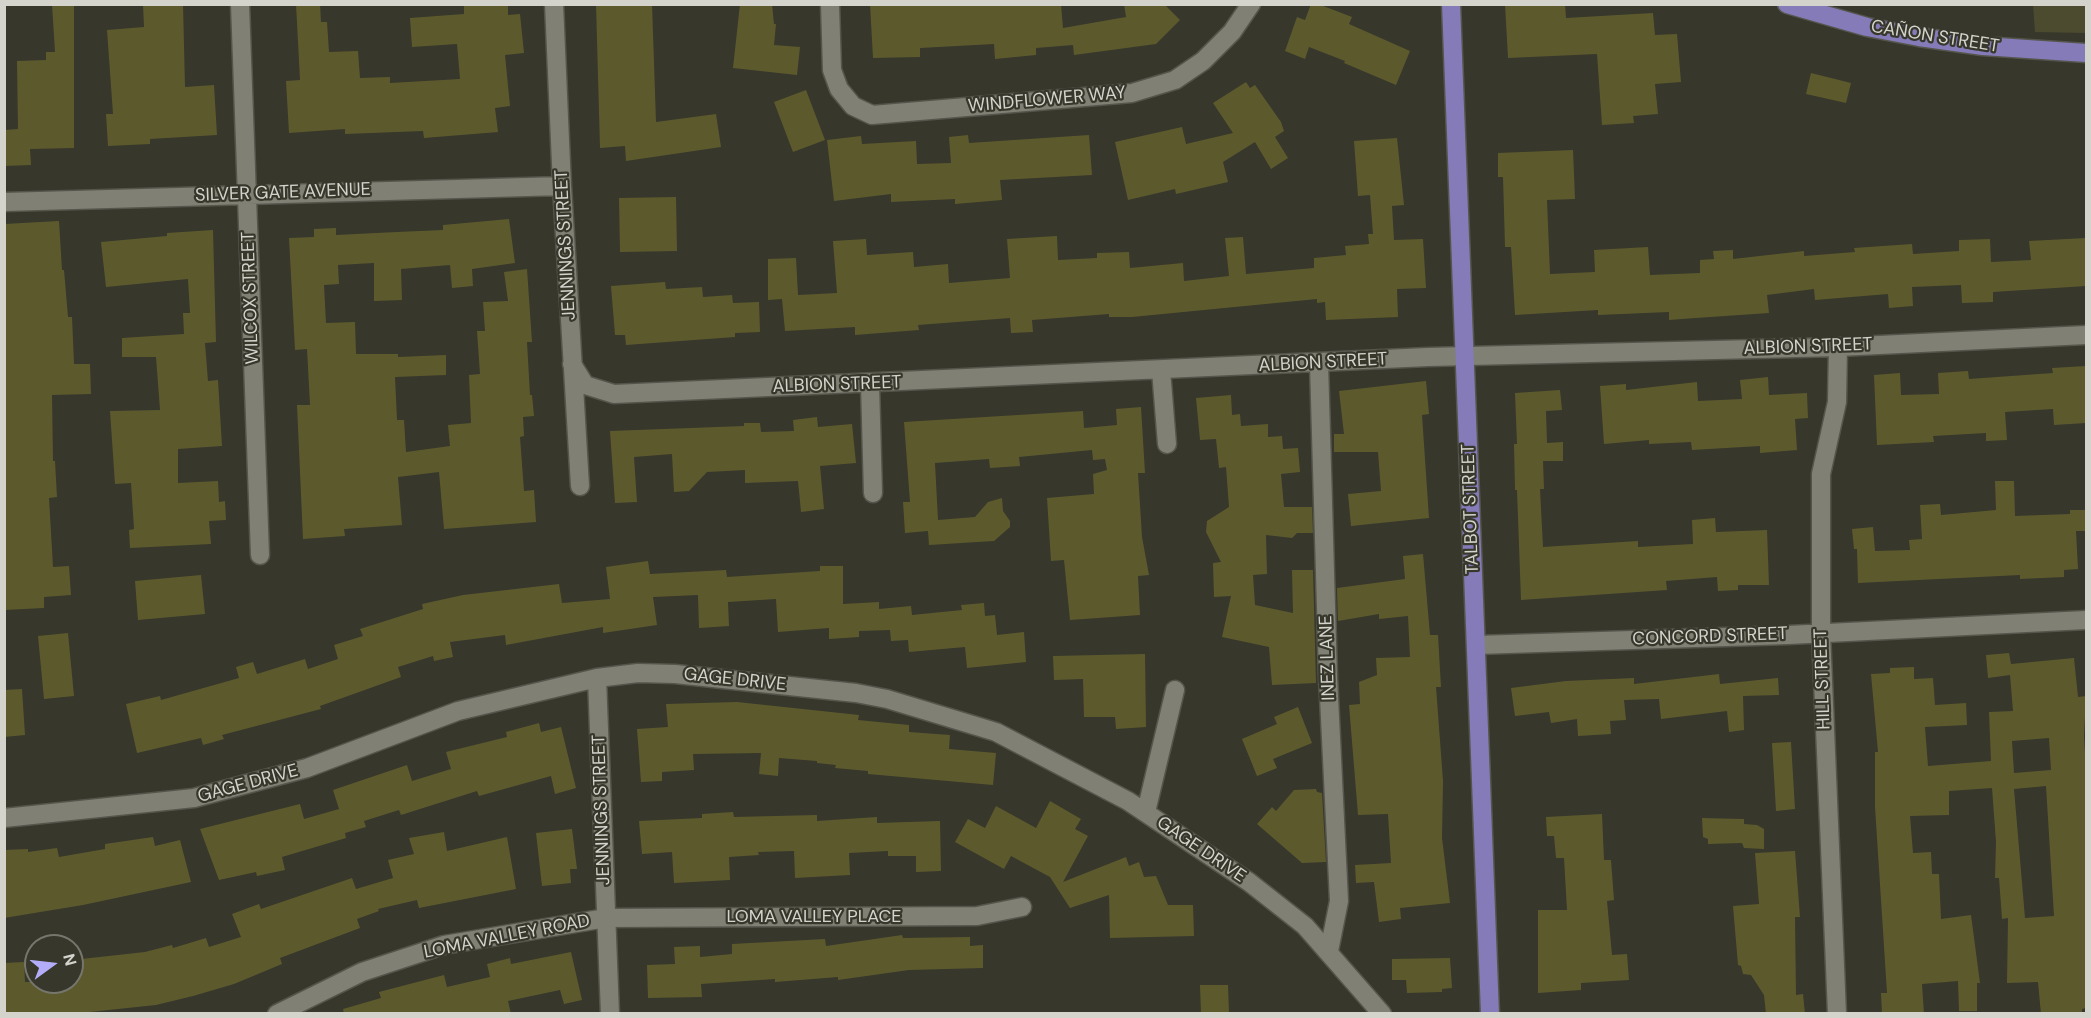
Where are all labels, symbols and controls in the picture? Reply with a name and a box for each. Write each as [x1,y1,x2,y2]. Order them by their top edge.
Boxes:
street label: CAÑON STREET [1869,16,2001,58]
street label: WINDFLOWER WAY [967,82,1127,118]
street label: JENNINGS STREET [551,169,581,321]
street label: SILVER GATE AVENUE [195,179,371,207]
street label: WILCOX STREET [238,231,264,365]
street label: ALBION STREET [1743,334,1873,360]
street label: ALBION STREET [1258,349,1388,377]
street label: ALBION STREET [772,372,902,398]
street label: TALBOT STREET [1458,443,1484,575]
street label: INEZ LANE [1316,615,1340,701]
street label: CONCORD STREET [1632,623,1788,651]
street label: HILL STREET [1810,628,1836,730]
street label: GAGE DRIVE [683,664,787,696]
street label: JENNINGS STREET [589,734,615,886]
street label: GAGE DRIVE [195,760,301,808]
street label: GAGE DRIVE [1152,812,1250,888]
street label: LOMA VALLEY PLACE [727,906,901,928]
street label: LOMA VALLEY ROAD [422,910,592,964]
north arrow [24,934,84,994]
text: N [58,951,82,968]

